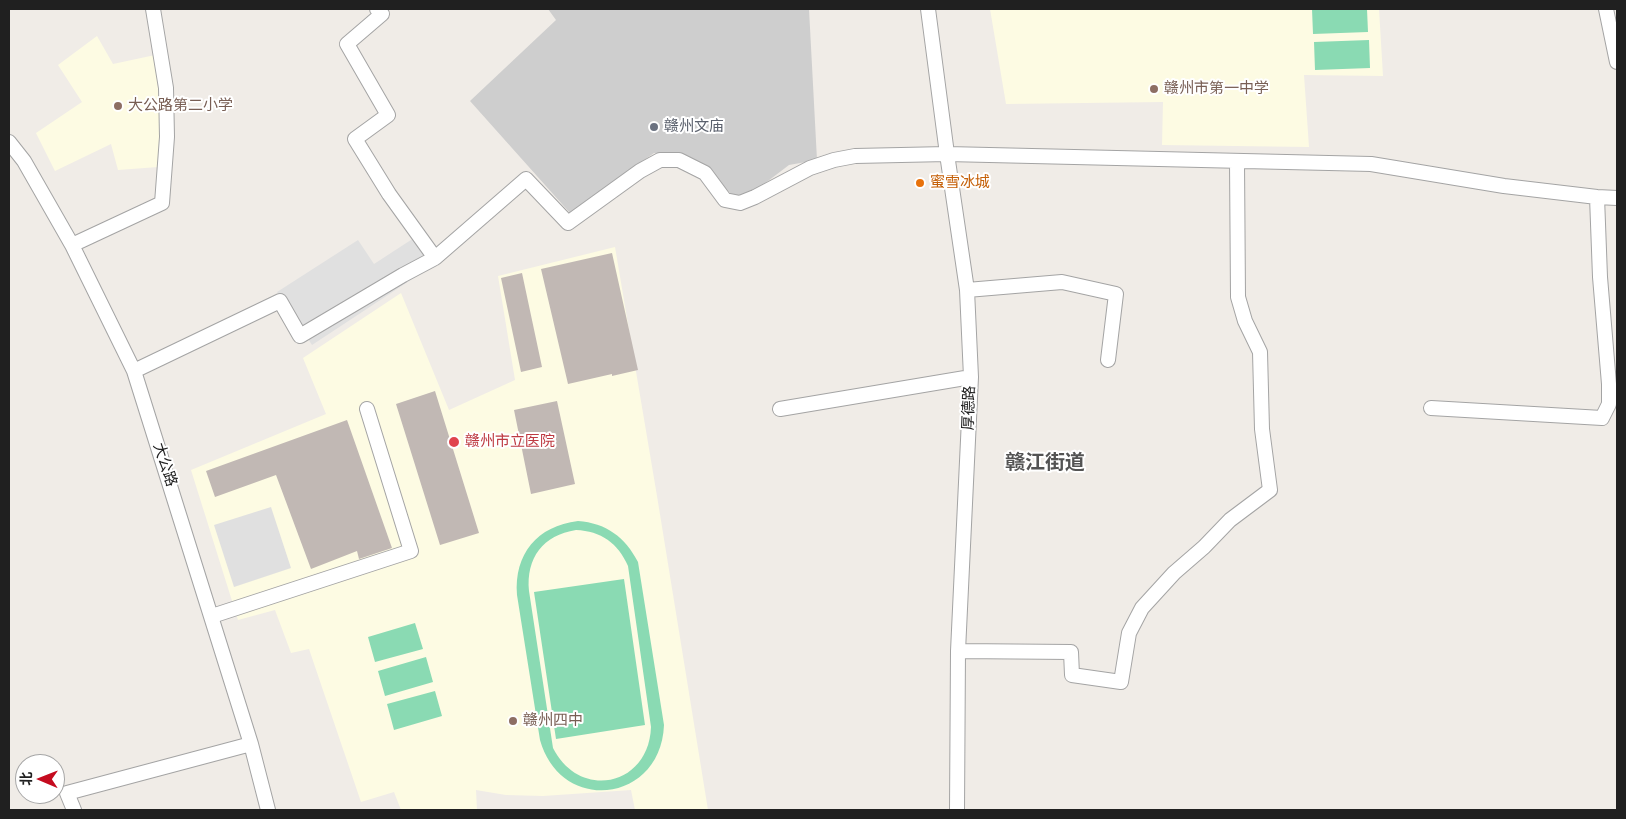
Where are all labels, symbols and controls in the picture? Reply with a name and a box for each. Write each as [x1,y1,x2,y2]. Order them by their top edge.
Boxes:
place label: 赣州市第一中学 [1164,80,1269,98]
marker: 赣州市第一中学 [1148,83,1160,95]
place label: 大公路第二小学 [128,97,233,115]
marker: 大公路第二小学 [112,100,124,112]
place label: 赣州文庙 [664,118,724,136]
marker: 赣州文庙 [648,121,660,133]
place label: 蜜雪冰城 [930,174,990,192]
marker: 蜜雪冰城 [914,177,926,189]
street label: 厚德路 [960,385,980,431]
place label: 赣州市立医院 [465,433,555,451]
marker: 赣州市立医院 [447,435,461,449]
street label: 大公路 [148,441,180,489]
district label: 赣江街道 [1005,452,1085,476]
place label: 赣州四中 [523,712,583,730]
marker: 赣州四中 [507,715,519,727]
north arrow [15,754,65,804]
text: 北 [16,772,36,786]

